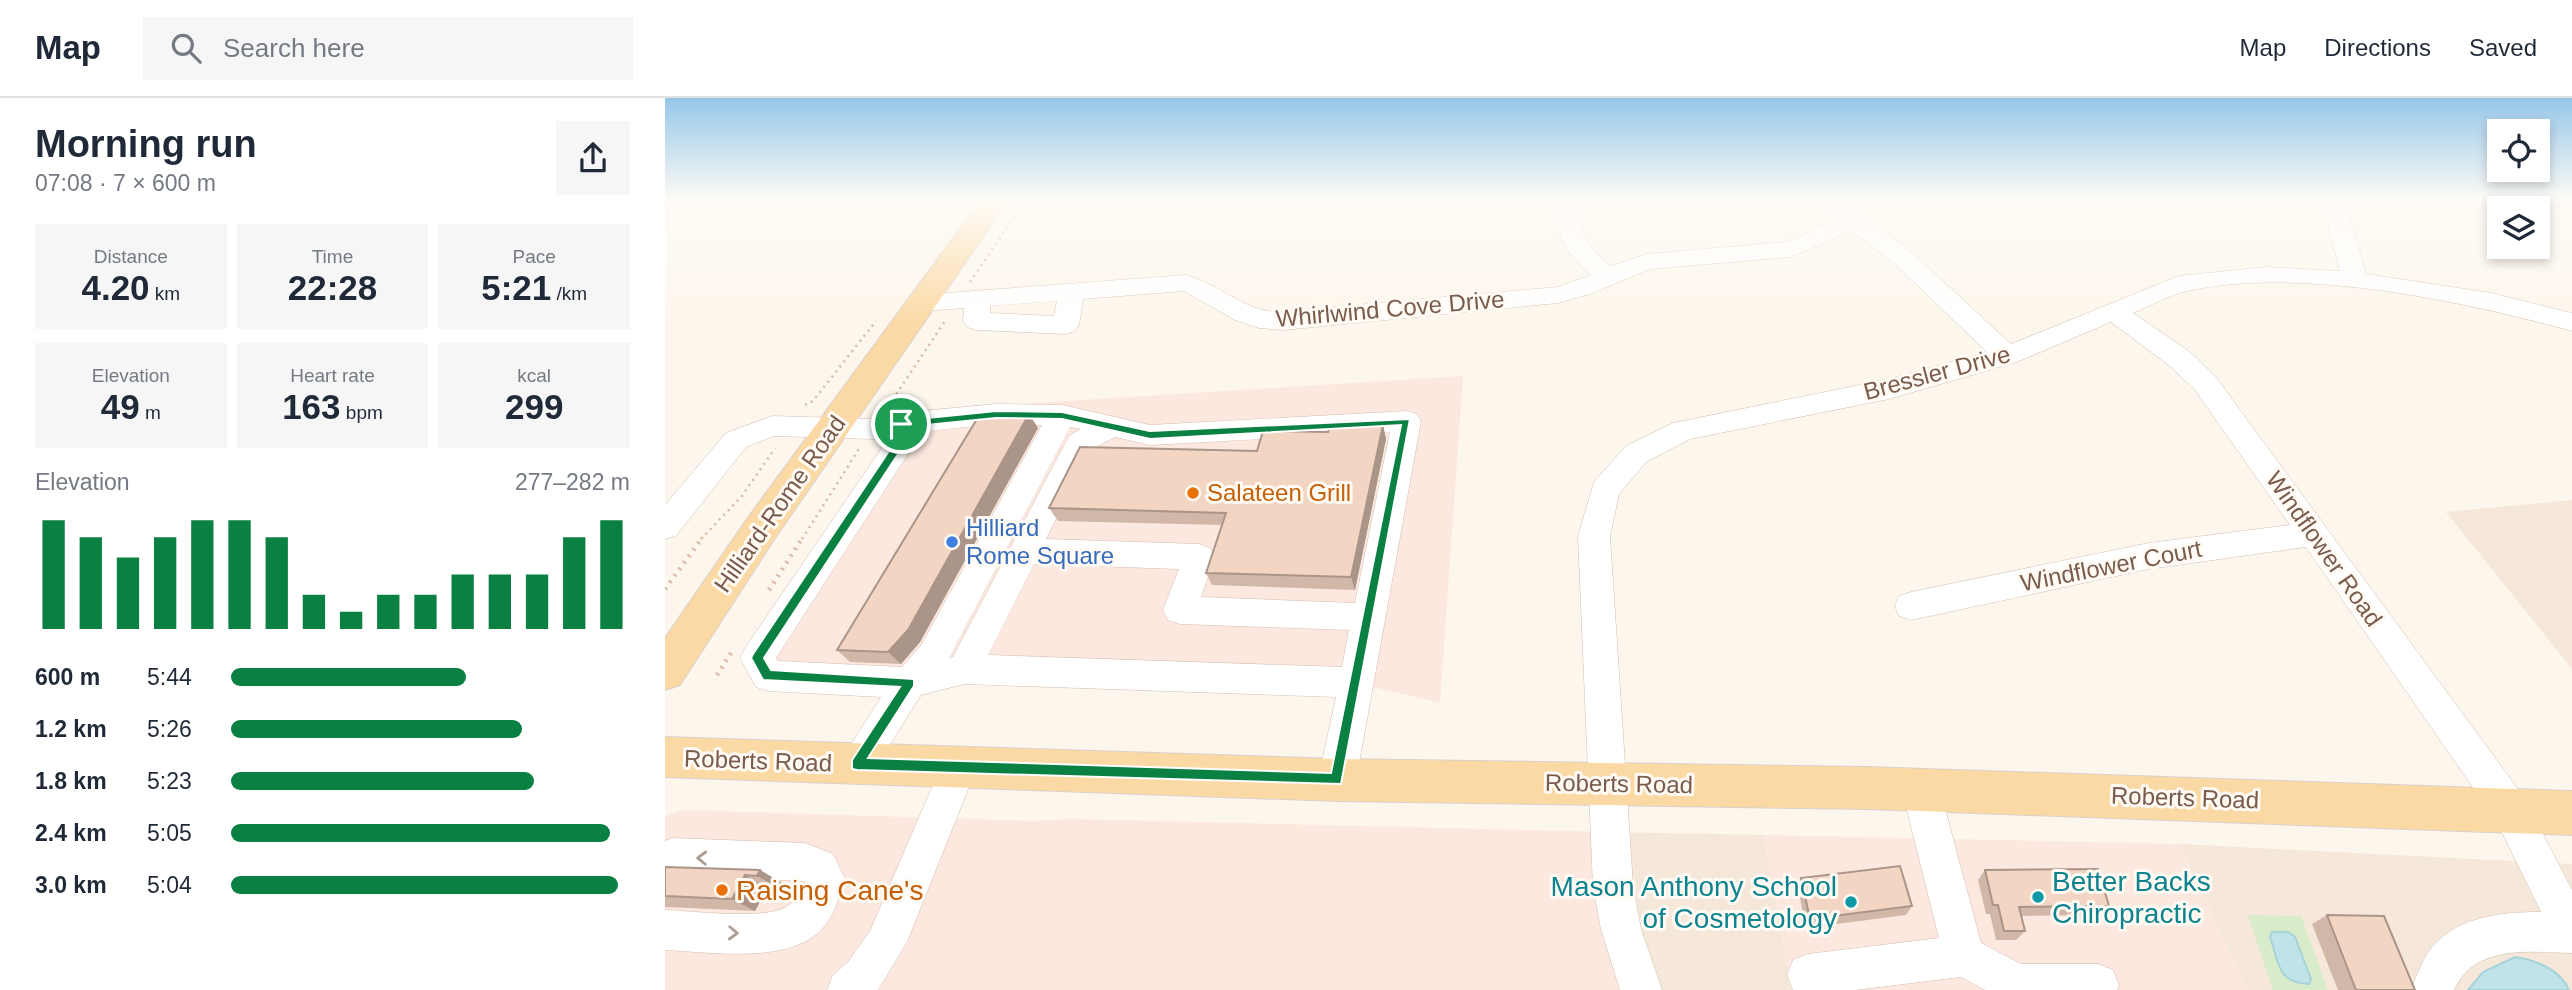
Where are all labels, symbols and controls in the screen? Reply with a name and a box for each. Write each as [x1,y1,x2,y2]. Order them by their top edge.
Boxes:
search box [143,17,633,80]
text: Map [35,29,101,66]
icon: search [167,29,205,67]
text: Search here [223,33,365,63]
text: Map [2240,34,2286,61]
text: Directions [2324,34,2431,61]
text: Saved [2469,34,2537,61]
map controls [2487,119,2550,259]
button: locate [2487,119,2550,182]
button: share [556,121,630,195]
text: Morning run [35,123,257,165]
text: 07:08 · 7 × 600 m [35,170,216,196]
button: layers [2487,196,2550,259]
text: Distance [94,246,168,267]
text: Time [312,246,353,267]
text: Pace [513,246,556,267]
text: 4.20 [81,268,150,307]
text: 22:28 [288,268,377,307]
text: 5:21 [481,268,551,307]
text: km [150,283,180,304]
text: /km [551,283,587,304]
street label: Whirlwind Cove Drive [1275,285,1505,332]
street label: Bressler Drive [1861,340,2013,405]
text: Elevation [92,365,170,386]
text: Heart rate [290,365,375,386]
text: kcal [517,365,551,386]
text: 49 [101,387,140,426]
text: 163 [282,387,341,426]
text: 299 [505,387,563,426]
pin [871,394,931,454]
text: m [140,402,161,423]
text: bpm [341,402,383,423]
icon: arrive [882,405,920,443]
street label: Hilliard-Rome Road [708,410,851,597]
street label: Windflower Road [2261,466,2388,631]
text: Elevation [35,469,130,495]
text: 277–282 m [515,469,630,495]
place label: Salateen Grill [1207,479,1351,506]
marker: Salateen Grill [1185,485,1201,501]
place label: Hilliard Rome Square [966,514,1114,569]
marker: Hilliard Rome Square [944,534,960,550]
street label: Windflower Court [2018,535,2204,596]
text: 600 m [35,664,100,690]
text: 5:44 [147,664,192,690]
text: 1.2 km [35,716,107,742]
text: 5:26 [147,716,192,742]
street label: Roberts Road [684,744,832,777]
text: 1.8 km [35,768,107,794]
text: 5:23 [147,768,192,794]
street label: Roberts Road [1545,769,1693,798]
street label: Roberts Road [2111,781,2259,814]
text: 2.4 km [35,820,107,846]
text: 5:05 [147,820,192,846]
one-way arrow [696,851,707,866]
place label: Better Backs Chiropractic [2052,866,2211,929]
place label: Mason Anthony School of Cosmetology [1551,871,1837,934]
text: 3.0 km [35,872,107,898]
text: 5:04 [147,872,192,898]
place label: Raising Cane's [736,875,923,906]
marker: Raising Cane's [714,882,730,898]
marker: Better Backs Chiropractic [2030,889,2046,905]
marker: Mason Anthony School of Cosmetology [1843,894,1859,910]
one-way arrow [728,925,739,940]

